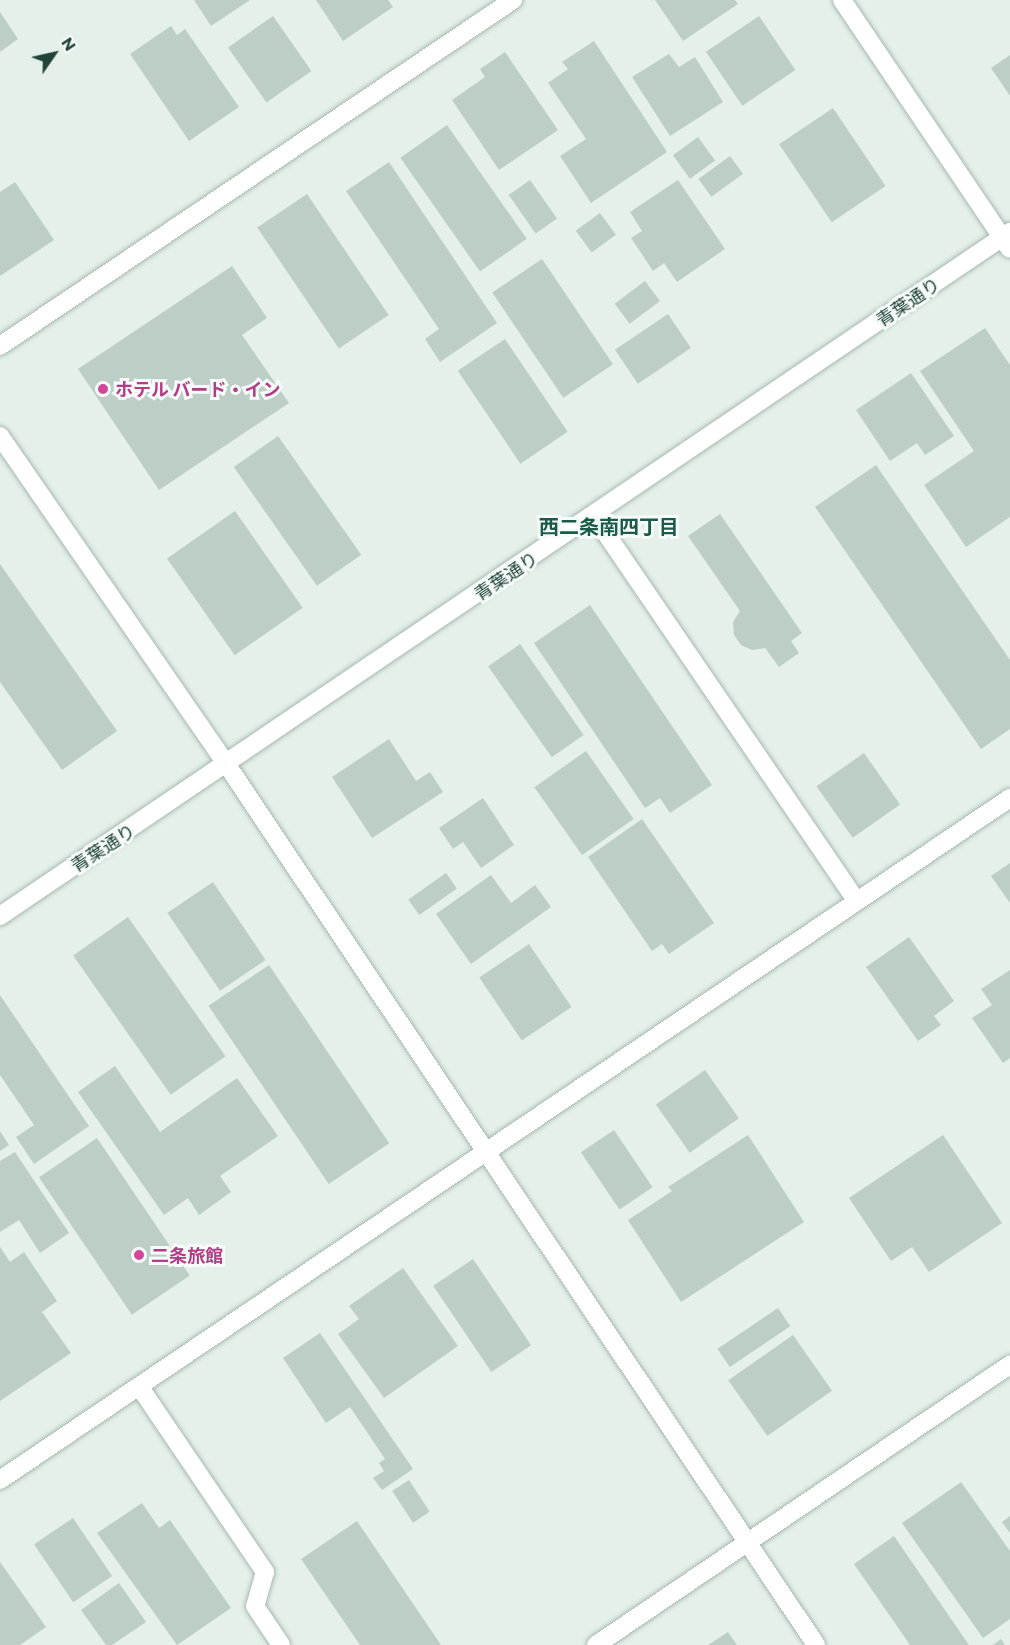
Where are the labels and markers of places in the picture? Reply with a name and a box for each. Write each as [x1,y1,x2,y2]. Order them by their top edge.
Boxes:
place label: ホテル バード・イン [115,378,280,400]
marker: ホテル バード・イン [96,382,110,396]
place label: 二条旅館 [151,1244,223,1266]
marker: 二条旅館 [132,1248,146,1262]

